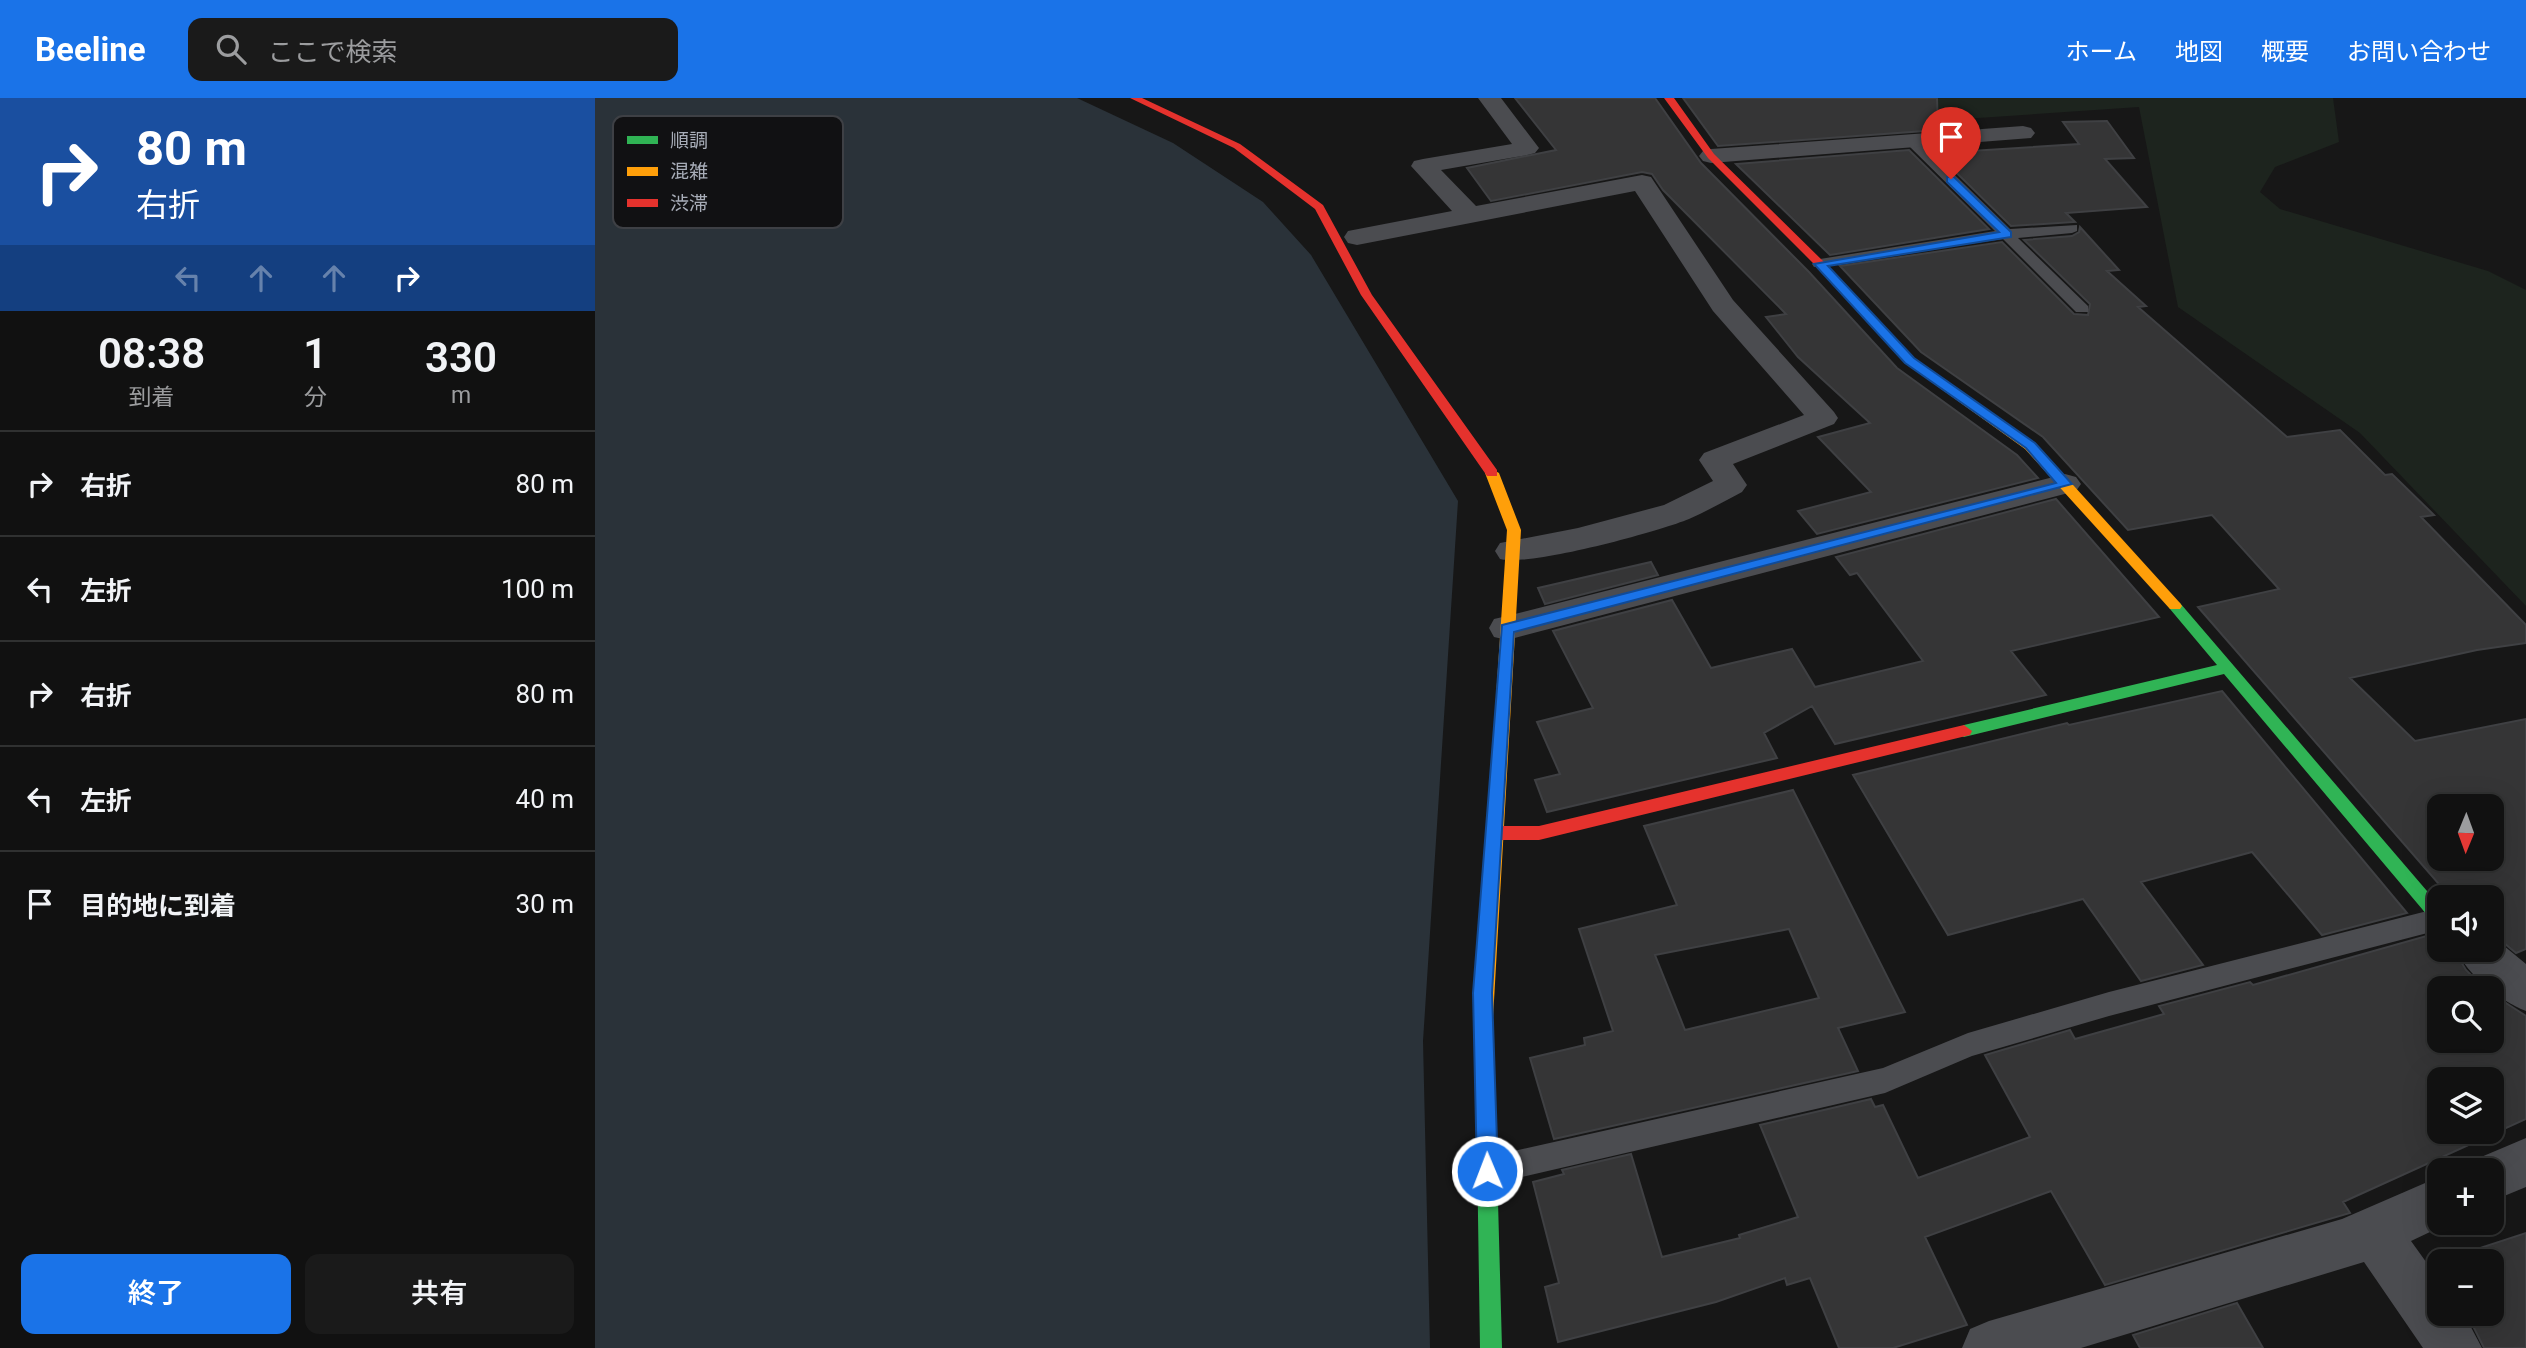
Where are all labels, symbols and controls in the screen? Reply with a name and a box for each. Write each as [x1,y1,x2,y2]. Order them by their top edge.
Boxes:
search box [188,18,678,81]
text: Beeline [35,30,146,69]
icon: search [212,30,250,68]
text: ここで検索 [268,37,398,67]
text: ホーム [2066,38,2137,66]
text: 地図 [2175,38,2223,66]
text: 概要 [2261,38,2309,66]
text: お問い合わせ [2347,38,2491,66]
pin [1921,107,1981,179]
legend [613,116,843,228]
icon: arrive [1932,118,1970,156]
text: 80 m [136,120,247,177]
icon: right [21,126,112,217]
text: 順調 [670,129,708,152]
text: 混雑 [670,160,708,183]
text: 右折 [136,186,200,224]
text: 渋滞 [670,192,708,215]
icon: left [169,259,207,297]
icon: ahead [242,259,280,297]
icon: ahead [315,259,353,297]
icon: right [388,259,426,297]
text: 08:38 [98,329,205,378]
text: 1 [303,329,327,378]
text: 330 [425,333,497,382]
text: m [451,382,471,409]
text: 到着 [129,384,175,411]
text: 分 [304,384,327,411]
icon: right [21,465,59,503]
text: 80 m [516,469,574,499]
text: 右折 [80,471,132,501]
icon: left [21,570,59,608]
text: 100 m [501,574,574,604]
text: 左折 [80,576,132,606]
icon: right [21,675,59,713]
text: 80 m [516,679,574,709]
text: 右折 [80,681,132,711]
icon: left [21,780,59,818]
text: 40 m [516,784,574,814]
text: 左折 [80,786,132,816]
north arrow [2427,794,2504,872]
map controls [2427,794,2504,1326]
icon: arrive [21,885,59,923]
button: sound [2427,885,2504,962]
text: 30 m [516,889,574,919]
text: 目的地に到着 [80,891,236,921]
button: search [2427,976,2504,1053]
button: layers [2427,1067,2504,1144]
position arrow [1450,1134,1524,1208]
button: + [2427,1158,2504,1235]
button: − [2427,1249,2504,1326]
button: 終了 [21,1254,291,1334]
button: 共有 [305,1254,574,1334]

